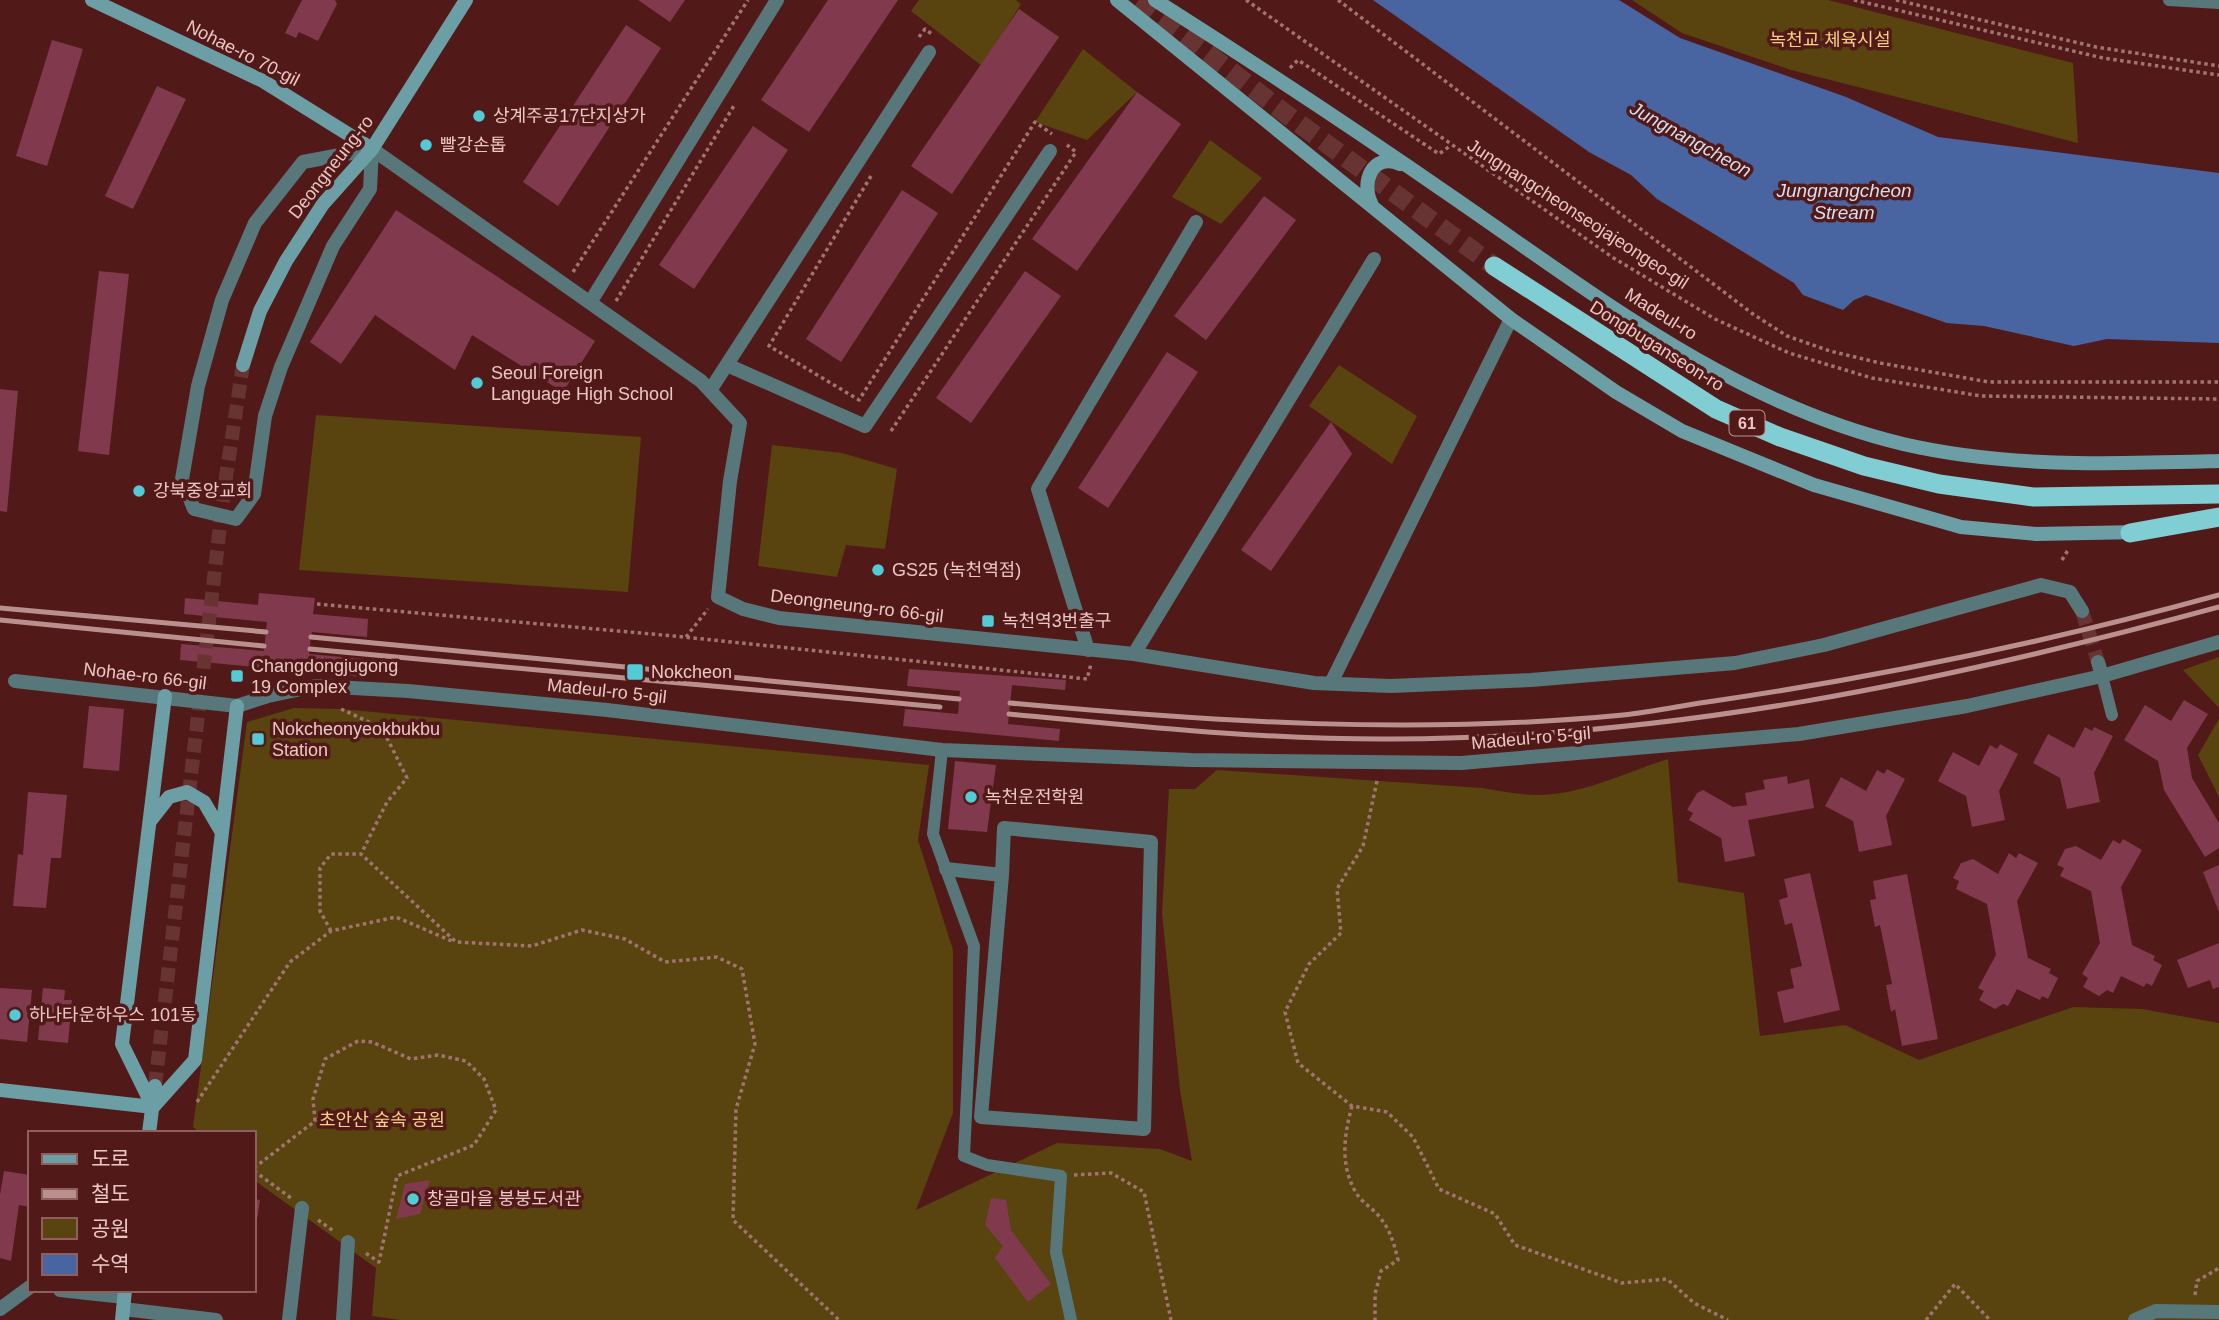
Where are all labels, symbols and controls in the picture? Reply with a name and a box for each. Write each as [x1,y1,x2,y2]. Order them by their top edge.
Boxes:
street label: Nohae-ro 70-gil [183,16,303,90]
park label: 녹천교 체육시설 [1770,30,1890,50]
water label: Jungnangcheon [1626,97,1755,181]
place label: 상계주공17단지상가 [493,106,646,126]
marker: 상계주공17단지상가 [471,108,487,124]
street label: Deongneung-ro [285,112,377,222]
place label: 빨강손톱 [440,135,506,155]
street label: Jungnangcheonseojajeongeo-gil [1464,135,1692,293]
marker: 빨강손톱 [418,137,434,153]
water label: Jungnangcheon Stream [1775,180,1912,223]
street label: Madeul-ro [1621,284,1701,344]
street label: Dongbuganseon-ro [1586,297,1728,395]
place label: Seoul Foreign Language High School [491,363,673,404]
marker: Seoul Foreign Language High School [469,375,485,391]
road number: 61 [1730,410,1764,436]
place label: 강북중앙교회 [153,481,252,501]
marker: 강북중앙교회 [131,483,147,499]
place label: GS25 (녹천역점) [892,560,1021,580]
marker: GS25 (녹천역점) [870,562,886,578]
street label: Deongneung-ro 66-gil [769,585,945,627]
place label: 녹천역3번출구 [1002,611,1111,631]
marker: 녹천역3번출구 [980,613,996,629]
place label: Changdongjugong 19 Complex [251,656,398,697]
street label: Nohae-ro 66-gil [82,659,208,693]
marker: Nokcheon [625,662,645,682]
place label: Nokcheon [651,662,732,682]
marker: Changdongjugong 19 Complex [229,668,245,684]
street label: Madeul-ro 5-gil [546,675,668,707]
place label: Nokcheonyeokbukbu Station [272,719,440,760]
street label: Madeul-ro 5-gil [1470,723,1592,753]
marker: Nokcheonyeokbukbu Station [250,731,266,747]
place label: 녹천운전학원 [985,787,1084,807]
marker: 녹천운전학원 [963,789,979,805]
place label: 하나타운하우스 101동 [29,1005,197,1025]
marker: 하나타운하우스 101동 [7,1007,23,1023]
park label: 초안산 숲속 공원 [319,1110,445,1130]
legend [28,1131,256,1292]
text: 도로 [91,1147,130,1170]
text: 철도 [91,1182,130,1205]
place label: 창골마을 붕붕도서관 [427,1189,581,1209]
marker: 창골마을 붕붕도서관 [405,1191,421,1207]
text: 공원 [91,1217,130,1240]
text: 수역 [91,1252,130,1275]

